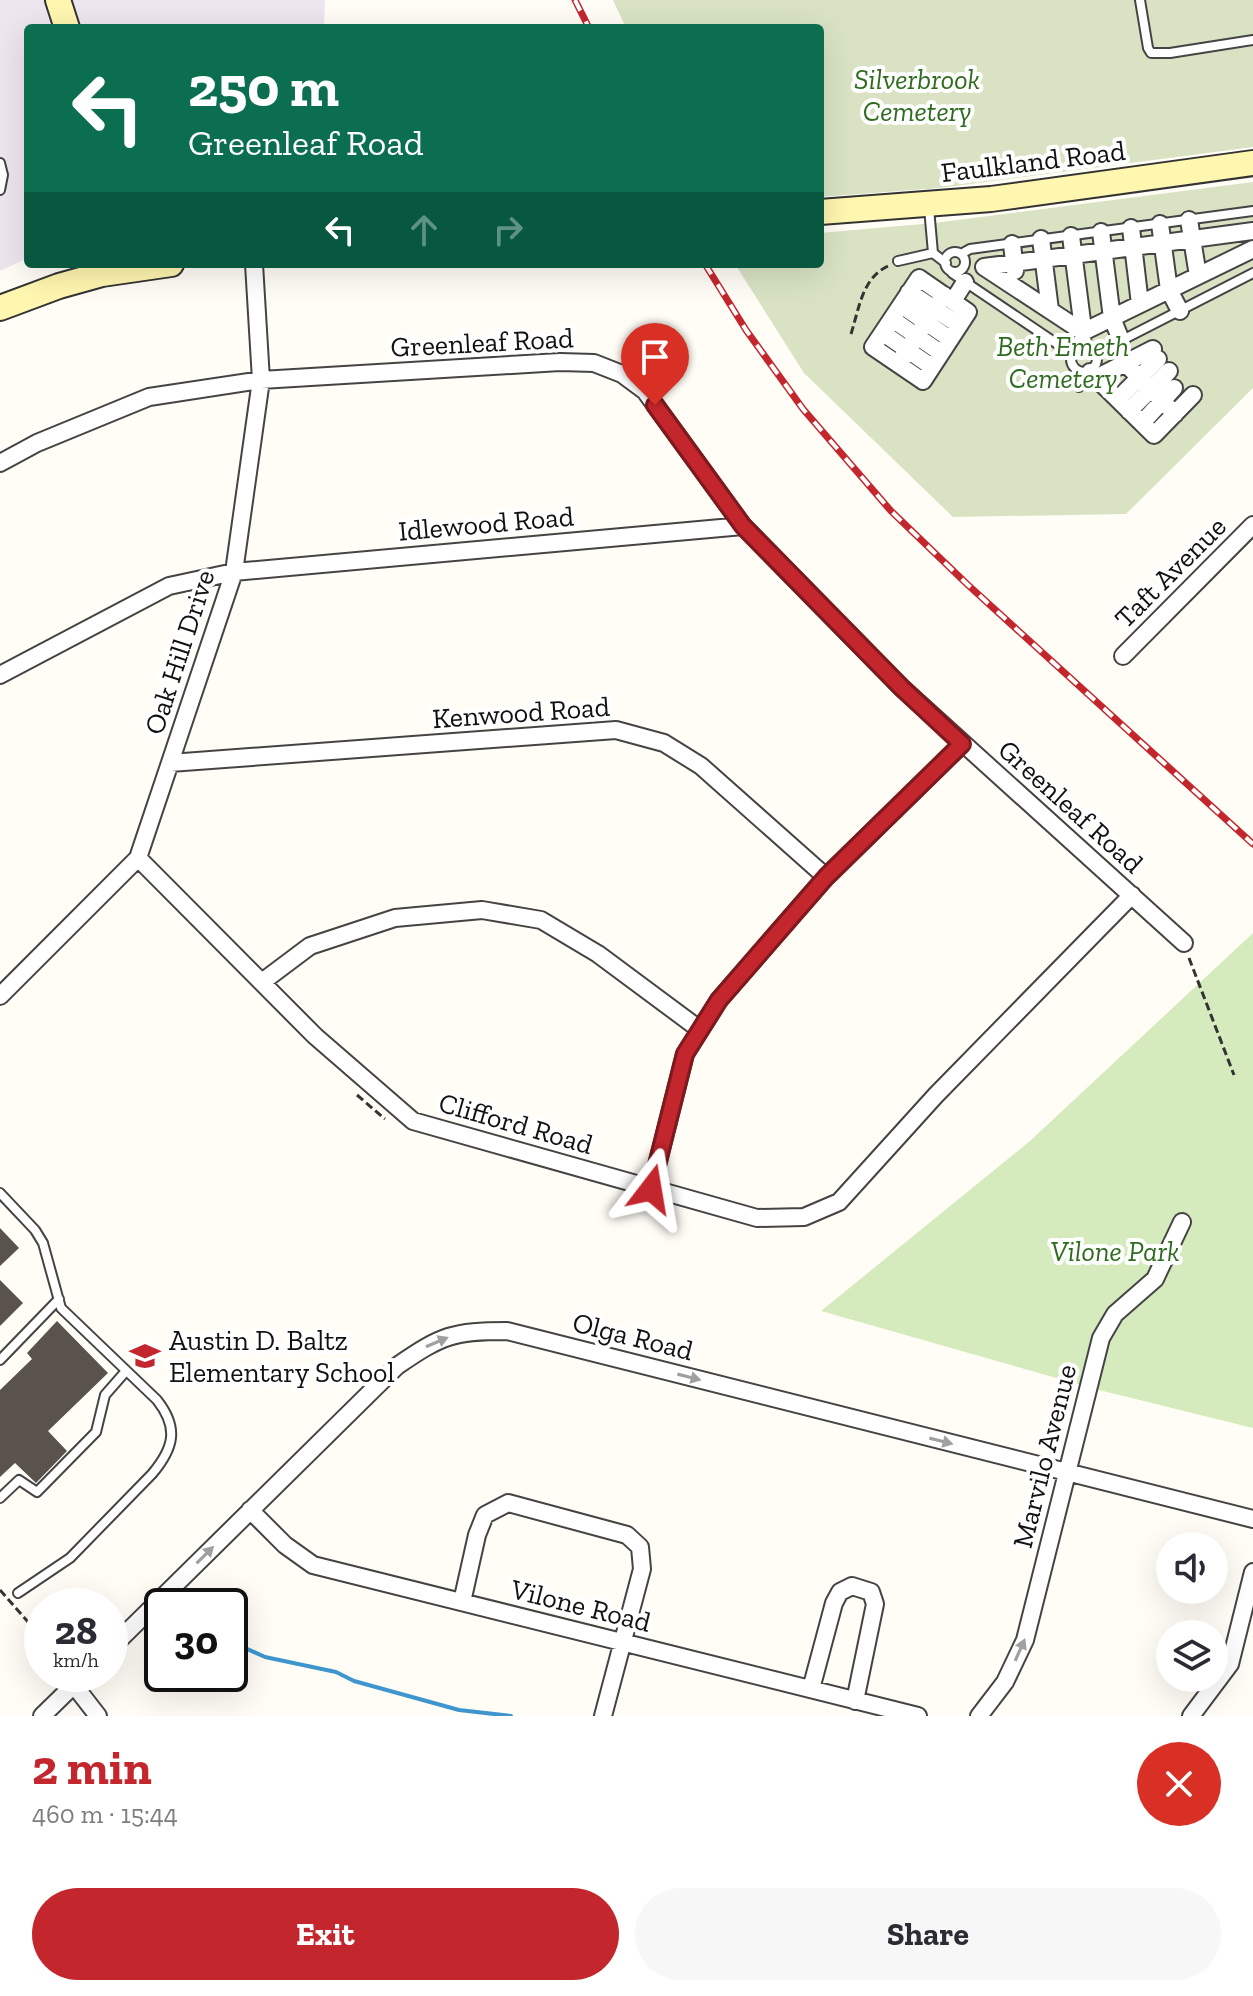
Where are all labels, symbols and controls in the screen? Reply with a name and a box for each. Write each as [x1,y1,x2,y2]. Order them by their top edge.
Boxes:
text: 250 m [188,53,339,120]
icon: left [56,56,160,160]
park label: Silverbrook Cemetery [854,63,980,128]
text: Greenleaf Road [188,121,423,164]
street label: Faulkland Road [939,134,1127,189]
icon: left [318,208,362,252]
icon: ahead [402,208,446,252]
icon: right [486,208,530,252]
street label: Greenleaf Road [390,321,574,364]
pin [621,323,689,405]
park label: Beth Emeth Cemetery [997,330,1129,395]
icon: arrive [633,335,677,379]
street label: Idlewood Road [397,499,575,548]
street label: Taft Avenue [1108,510,1233,635]
street label: Oak Hill Drive [137,566,222,739]
street label: Kenwood Road [431,690,611,735]
street label: Greenleaf Road [992,733,1150,880]
street label: Clifford Road [435,1086,597,1161]
position arrow [609,1147,693,1231]
park label: Vilone Park [1050,1235,1180,1268]
street label: Olga Road [569,1306,697,1367]
place label: Austin D. Baltz Elementary School [169,1324,395,1389]
one-way arrow [425,1335,449,1348]
school or university icon: Austin D. Baltz Elementary School [128,1339,162,1373]
street label: Marvilo Avenue [1006,1361,1083,1551]
one-way arrow [677,1372,702,1384]
one-way arrow [929,1436,954,1448]
map controls [1156,1532,1228,1692]
button: sound [1156,1532,1228,1604]
one-way arrow [195,1546,214,1564]
street label: Vilone Road [507,1572,654,1639]
speed limit sign: 30 [144,1588,248,1692]
text: 28 [54,1606,98,1654]
button: layers [1156,1620,1228,1692]
one-way arrow [1013,1638,1026,1662]
text: km/h [53,1648,99,1672]
text: 2 min [32,1739,152,1796]
button: close [1137,1742,1221,1826]
text: 460 m · 15:44 [32,1798,178,1830]
button: Exit [32,1888,619,1980]
button: Share [635,1888,1221,1980]

